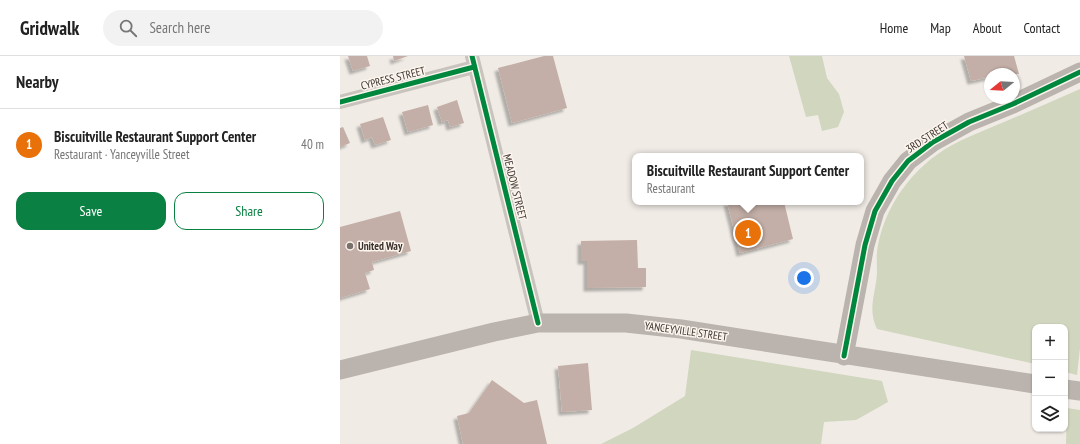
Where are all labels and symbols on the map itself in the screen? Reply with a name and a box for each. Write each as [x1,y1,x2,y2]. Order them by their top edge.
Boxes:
street label: CYPRESS STREET [359,63,427,93]
north arrow [984,68,1020,104]
street label: 3RD STREET [903,118,951,156]
street label: MEADOW STREET [500,153,530,221]
pin: 1 [735,218,761,248]
place label: United Way [358,239,403,253]
marker: United Way [345,241,355,251]
your location [794,268,814,288]
street label: YANCEYVILLE STREET [644,318,728,344]

